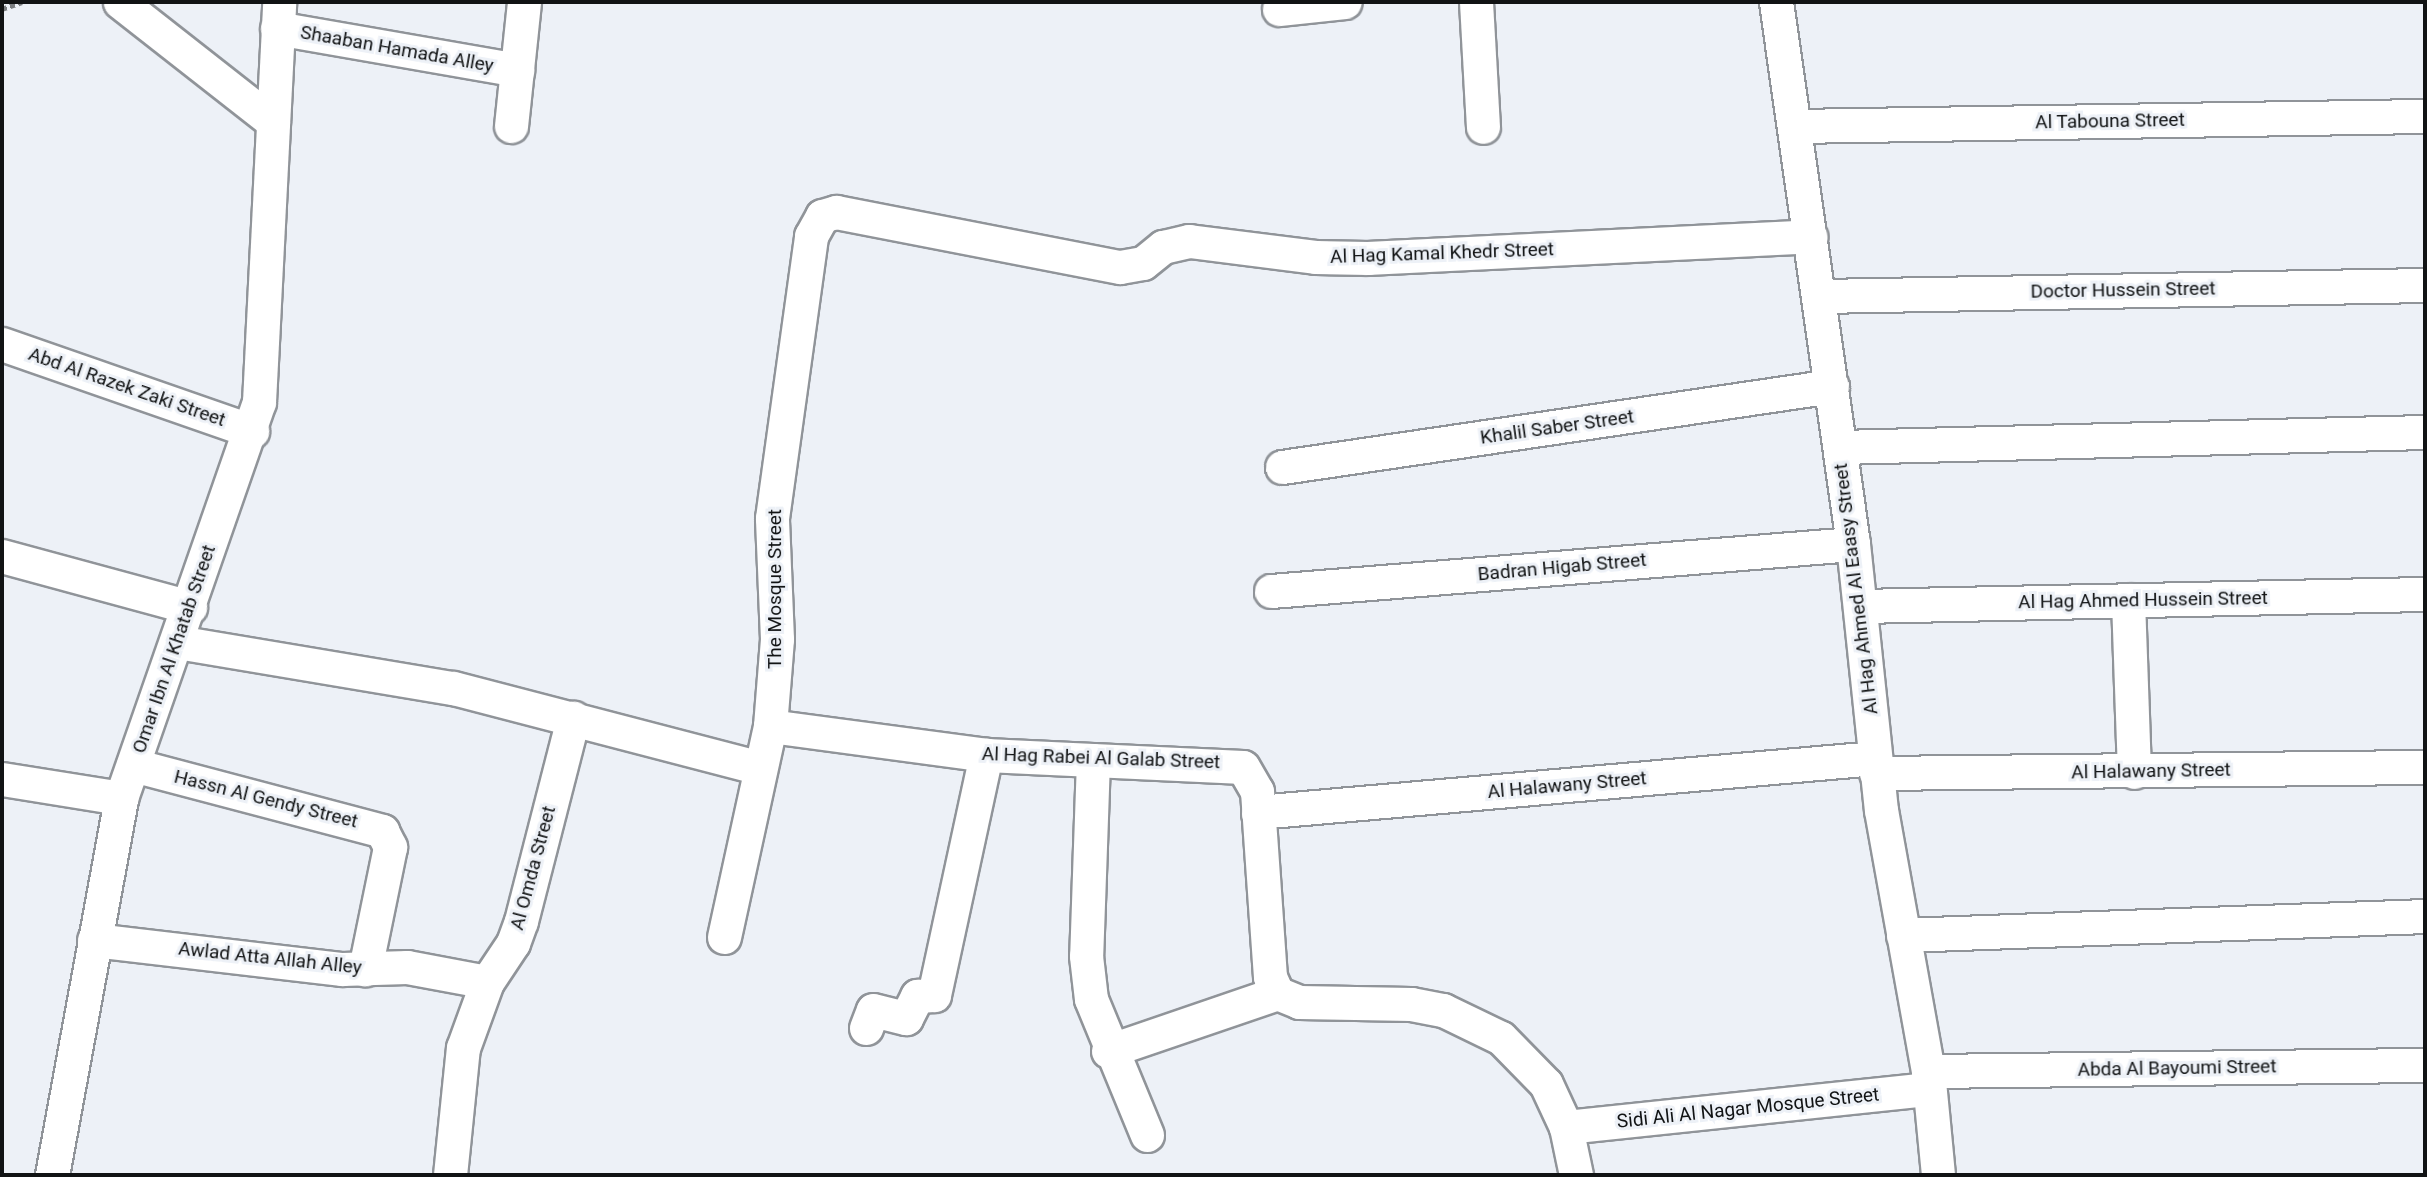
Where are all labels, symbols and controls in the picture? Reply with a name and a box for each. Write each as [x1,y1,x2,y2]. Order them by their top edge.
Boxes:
street label: Shaaban Hamada Alley [299,21,495,77]
street label: Al Tabouna Street [2035,108,2185,134]
street label: Al Hag Kamal Khedr Street [1330,238,1554,268]
street label: Doctor Hussein Street [2030,277,2216,303]
street label: Abd Al Razek Zaki Street [26,343,228,431]
street label: Khalil Saber Street [1479,405,1635,449]
street label: Al Hag Ahmed Al Eaasy Street [1829,462,1883,716]
street label: The Mosque Street [764,509,786,669]
street label: Omar Ibn Al Khatab Street [128,542,220,756]
street label: Badran Higab Street [1477,548,1647,586]
street label: Al Hag Ahmed Hussein Street [2018,586,2268,614]
street label: Al Hag Rabei Al Galab Street [981,742,1221,774]
street label: Al Halawany Street [2071,758,2231,784]
street label: Hassn Al Gendy Street [172,765,360,833]
street label: Al Halawany Street [1487,767,1647,803]
street label: Al Omda Street [506,804,560,932]
street label: Awlad Atta Allah Alley [177,937,363,979]
street label: Abda Al Bayoumi Street [2077,1055,2277,1081]
street label: Sidi Ali Al Nagar Mosque Street [1616,1083,1880,1133]

